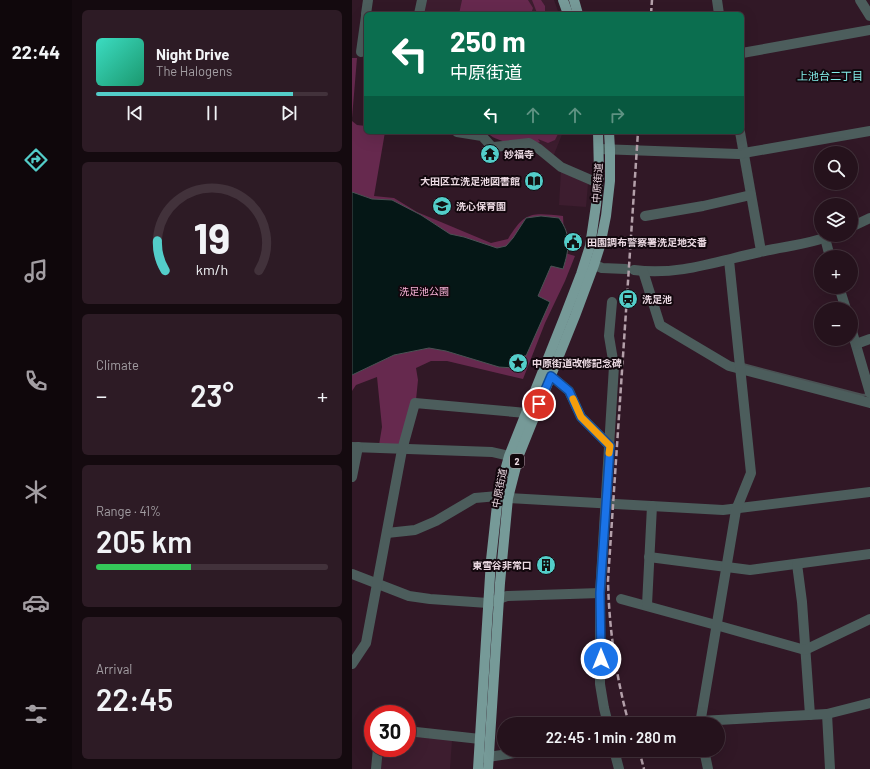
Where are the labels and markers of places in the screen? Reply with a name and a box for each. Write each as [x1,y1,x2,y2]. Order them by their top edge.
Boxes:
temple icon: 妙福寺 [479,143,501,165]
place label: 妙福寺 [504,148,534,160]
library icon: 大田区立洗足池図書館 [523,170,545,192]
place label: 大田区立洗足池図書館 [420,175,520,187]
school or university icon: 洗心保育園 [431,195,453,217]
place label: 洗心保育園 [456,200,506,212]
public building icon: 田園調布警察署洗足地交番 [562,231,584,253]
place label: 田園調布警察署洗足地交番 [587,236,707,248]
station icon: 洗足池 [617,288,639,310]
place label: 洗足池 [642,293,672,305]
place icon: 中原街道改修記念碑 [507,352,529,374]
place label: 中原街道改修記念碑 [532,357,622,369]
pin [522,387,556,421]
building icon: 東雪谷非常口 [535,554,557,576]
place label: 東雪谷非常口 [472,559,532,571]

